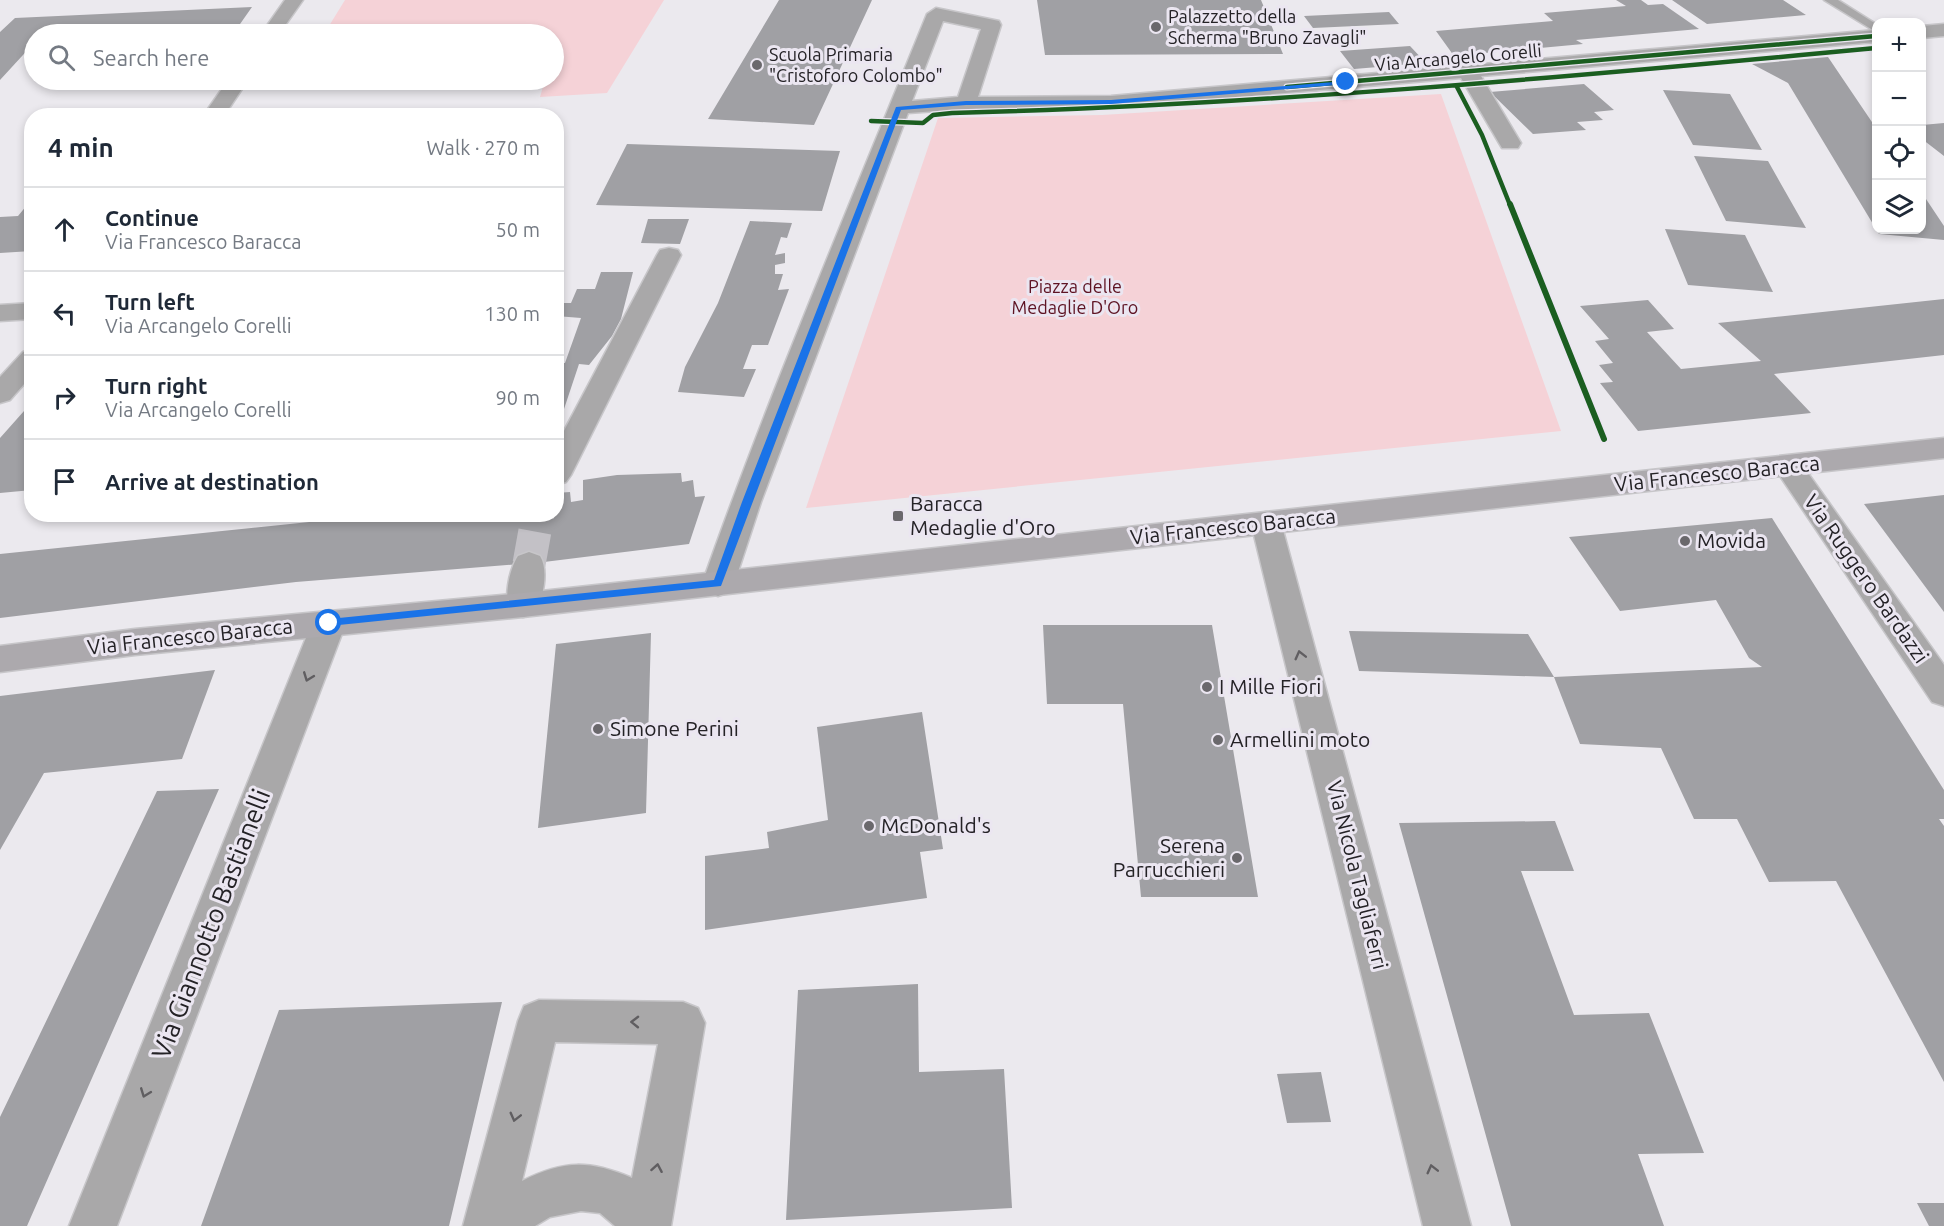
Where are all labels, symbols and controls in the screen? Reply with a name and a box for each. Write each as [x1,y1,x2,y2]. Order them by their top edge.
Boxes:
place label: Palazzetto della Scherma "Bruno Zavagli" [1168,6,1367,47]
map controls [1872,18,1926,234]
button: + [1872,18,1926,72]
marker: Palazzetto della Scherma "Bruno Zavagli" [1149,20,1163,34]
search box [24,24,564,90]
street label: Via Arcangelo Corelli [1373,40,1542,74]
icon: search [45,41,78,74]
place label: Scuola Primaria "Cristoforo Colombo" [769,44,943,85]
text: Search here [93,45,209,70]
marker: Scuola Primaria "Cristoforo Colombo" [750,58,764,72]
route end [1332,68,1358,94]
button: − [1872,72,1926,126]
button: locate [1872,126,1926,180]
text: 4 min [48,133,114,162]
text: Walk · 270 m [427,136,540,159]
button: layers [1872,180,1926,234]
text: Continue [105,205,199,230]
icon: ahead [48,213,81,246]
text: 50 m [496,218,540,241]
text: Via Francesco Baracca [105,230,302,253]
park label: Piazza delle Medaglie D'Oro [1012,276,1138,317]
text: Turn left [105,289,195,314]
icon: left [48,297,81,330]
text: 130 m [484,302,540,325]
text: Via Arcangelo Corelli [105,314,292,337]
text: Turn right [105,373,207,398]
icon: right [48,381,81,414]
text: 90 m [496,386,540,409]
text: Via Arcangelo Corelli [105,398,292,421]
street label: Via Francesco Baracca [1613,450,1821,496]
icon: arrive [48,465,81,498]
text: Arrive at destination [105,469,319,494]
street label: Via Ruggero Bardazzi [1800,490,1934,667]
place label: Baracca Medaglie d'Oro [910,491,1056,539]
street label: Via Francesco Baracca [1129,503,1337,549]
marker: Baracca Medaglie d'Oro [891,509,905,523]
place label: Movida [1697,528,1766,552]
marker: Movida [1678,534,1692,548]
route start [315,609,341,635]
street label: Via Francesco Baracca [86,613,294,659]
one-way arrow [1295,650,1308,660]
one-way arrow [303,671,315,682]
place label: I Mille Fiori [1219,674,1321,698]
marker: I Mille Fiori [1200,680,1214,694]
place label: Simone Perini [610,716,739,740]
marker: Simone Perini [591,722,605,736]
place label: Armellini moto [1230,727,1370,751]
marker: Armellini moto [1211,733,1225,747]
street label: Via Nicola Tagliaferri [1323,778,1393,972]
street label: Via Giannotto Bastianelli [146,785,275,1063]
place label: McDonald's [881,813,991,837]
marker: McDonald's [862,819,876,833]
place label: Serena Parrucchieri [1113,833,1225,881]
marker: Serena Parrucchieri [1230,851,1244,865]
one-way arrow [631,1016,640,1028]
one-way arrow [139,1087,152,1098]
one-way arrow [509,1111,522,1121]
one-way arrow [650,1164,663,1174]
one-way arrow [1427,1165,1440,1175]

